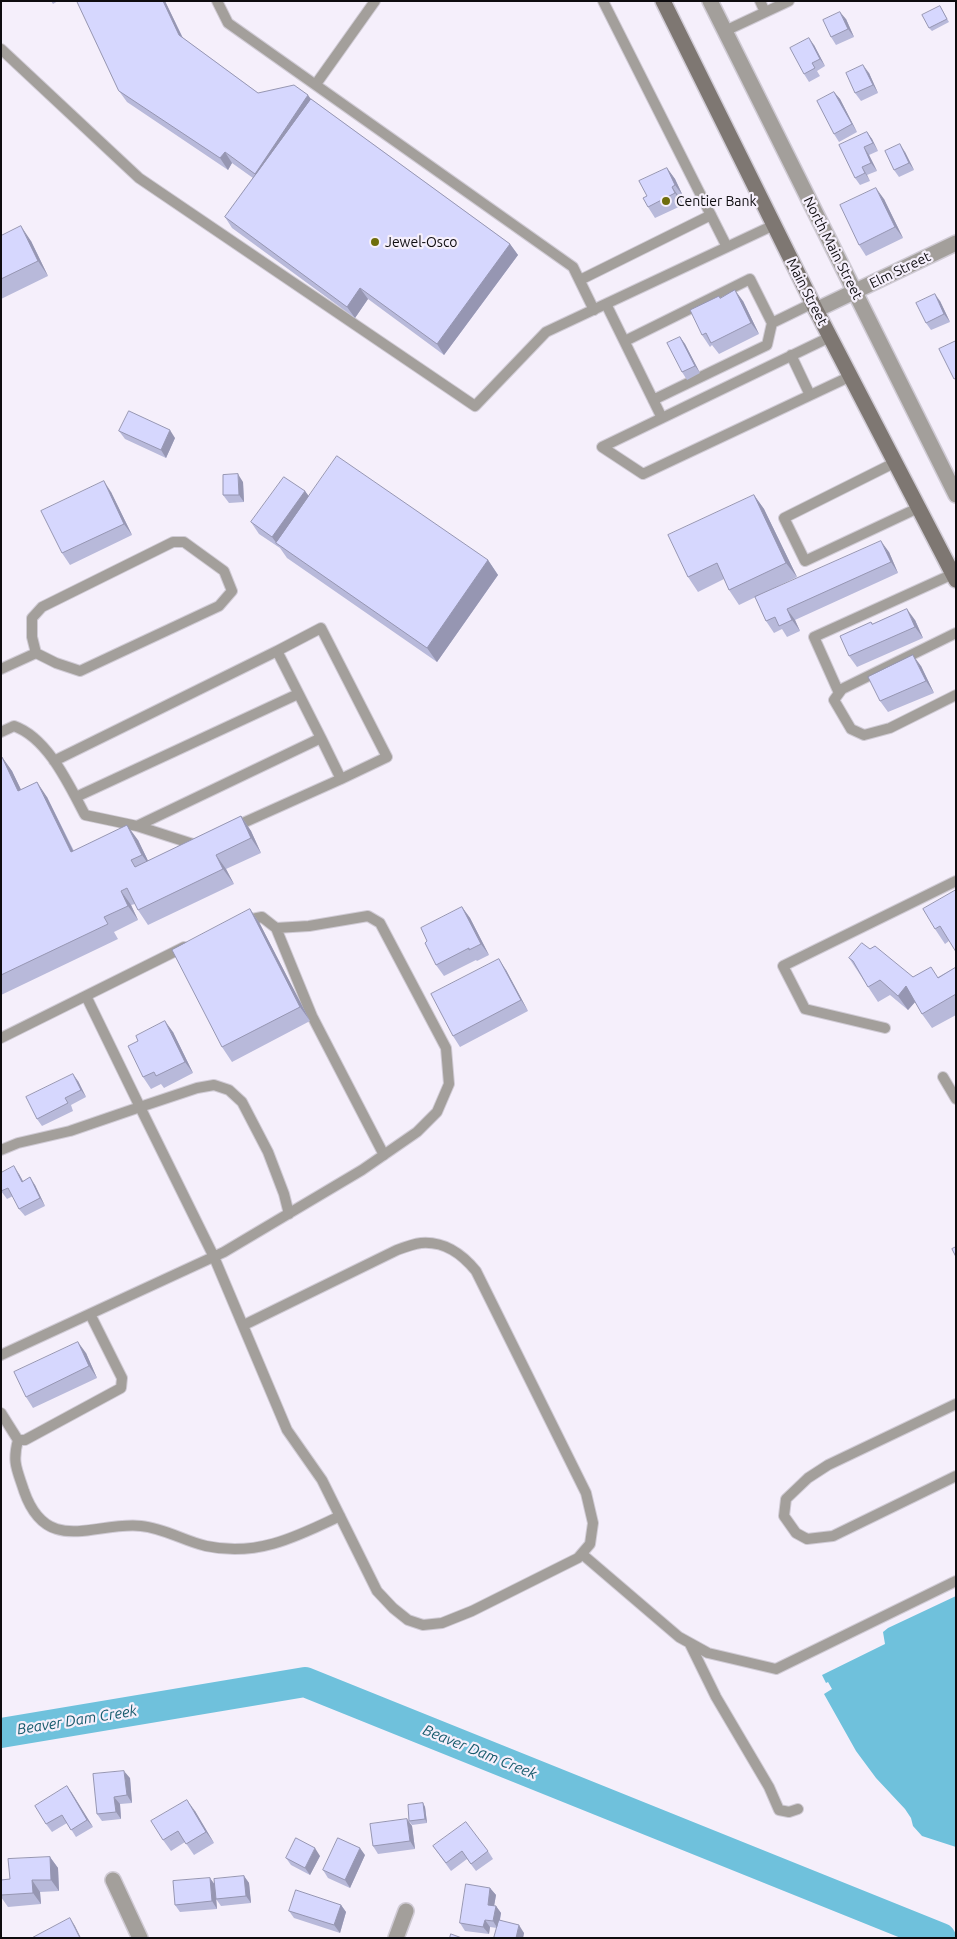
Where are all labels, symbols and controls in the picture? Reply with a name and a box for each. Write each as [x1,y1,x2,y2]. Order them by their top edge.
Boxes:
place label: Centier Bank [676,193,757,209]
street label: North Main Street [800,194,866,302]
marker: Centier Bank [660,195,672,207]
place label: Jewel-Osco [385,234,458,250]
marker: Jewel-Osco [369,236,381,248]
street label: Elm Street [867,248,933,292]
street label: Main Street [783,256,831,328]
water label: Beaver Dam Creek [16,1702,138,1738]
water label: Beaver Dam Creek [420,1721,540,1783]

